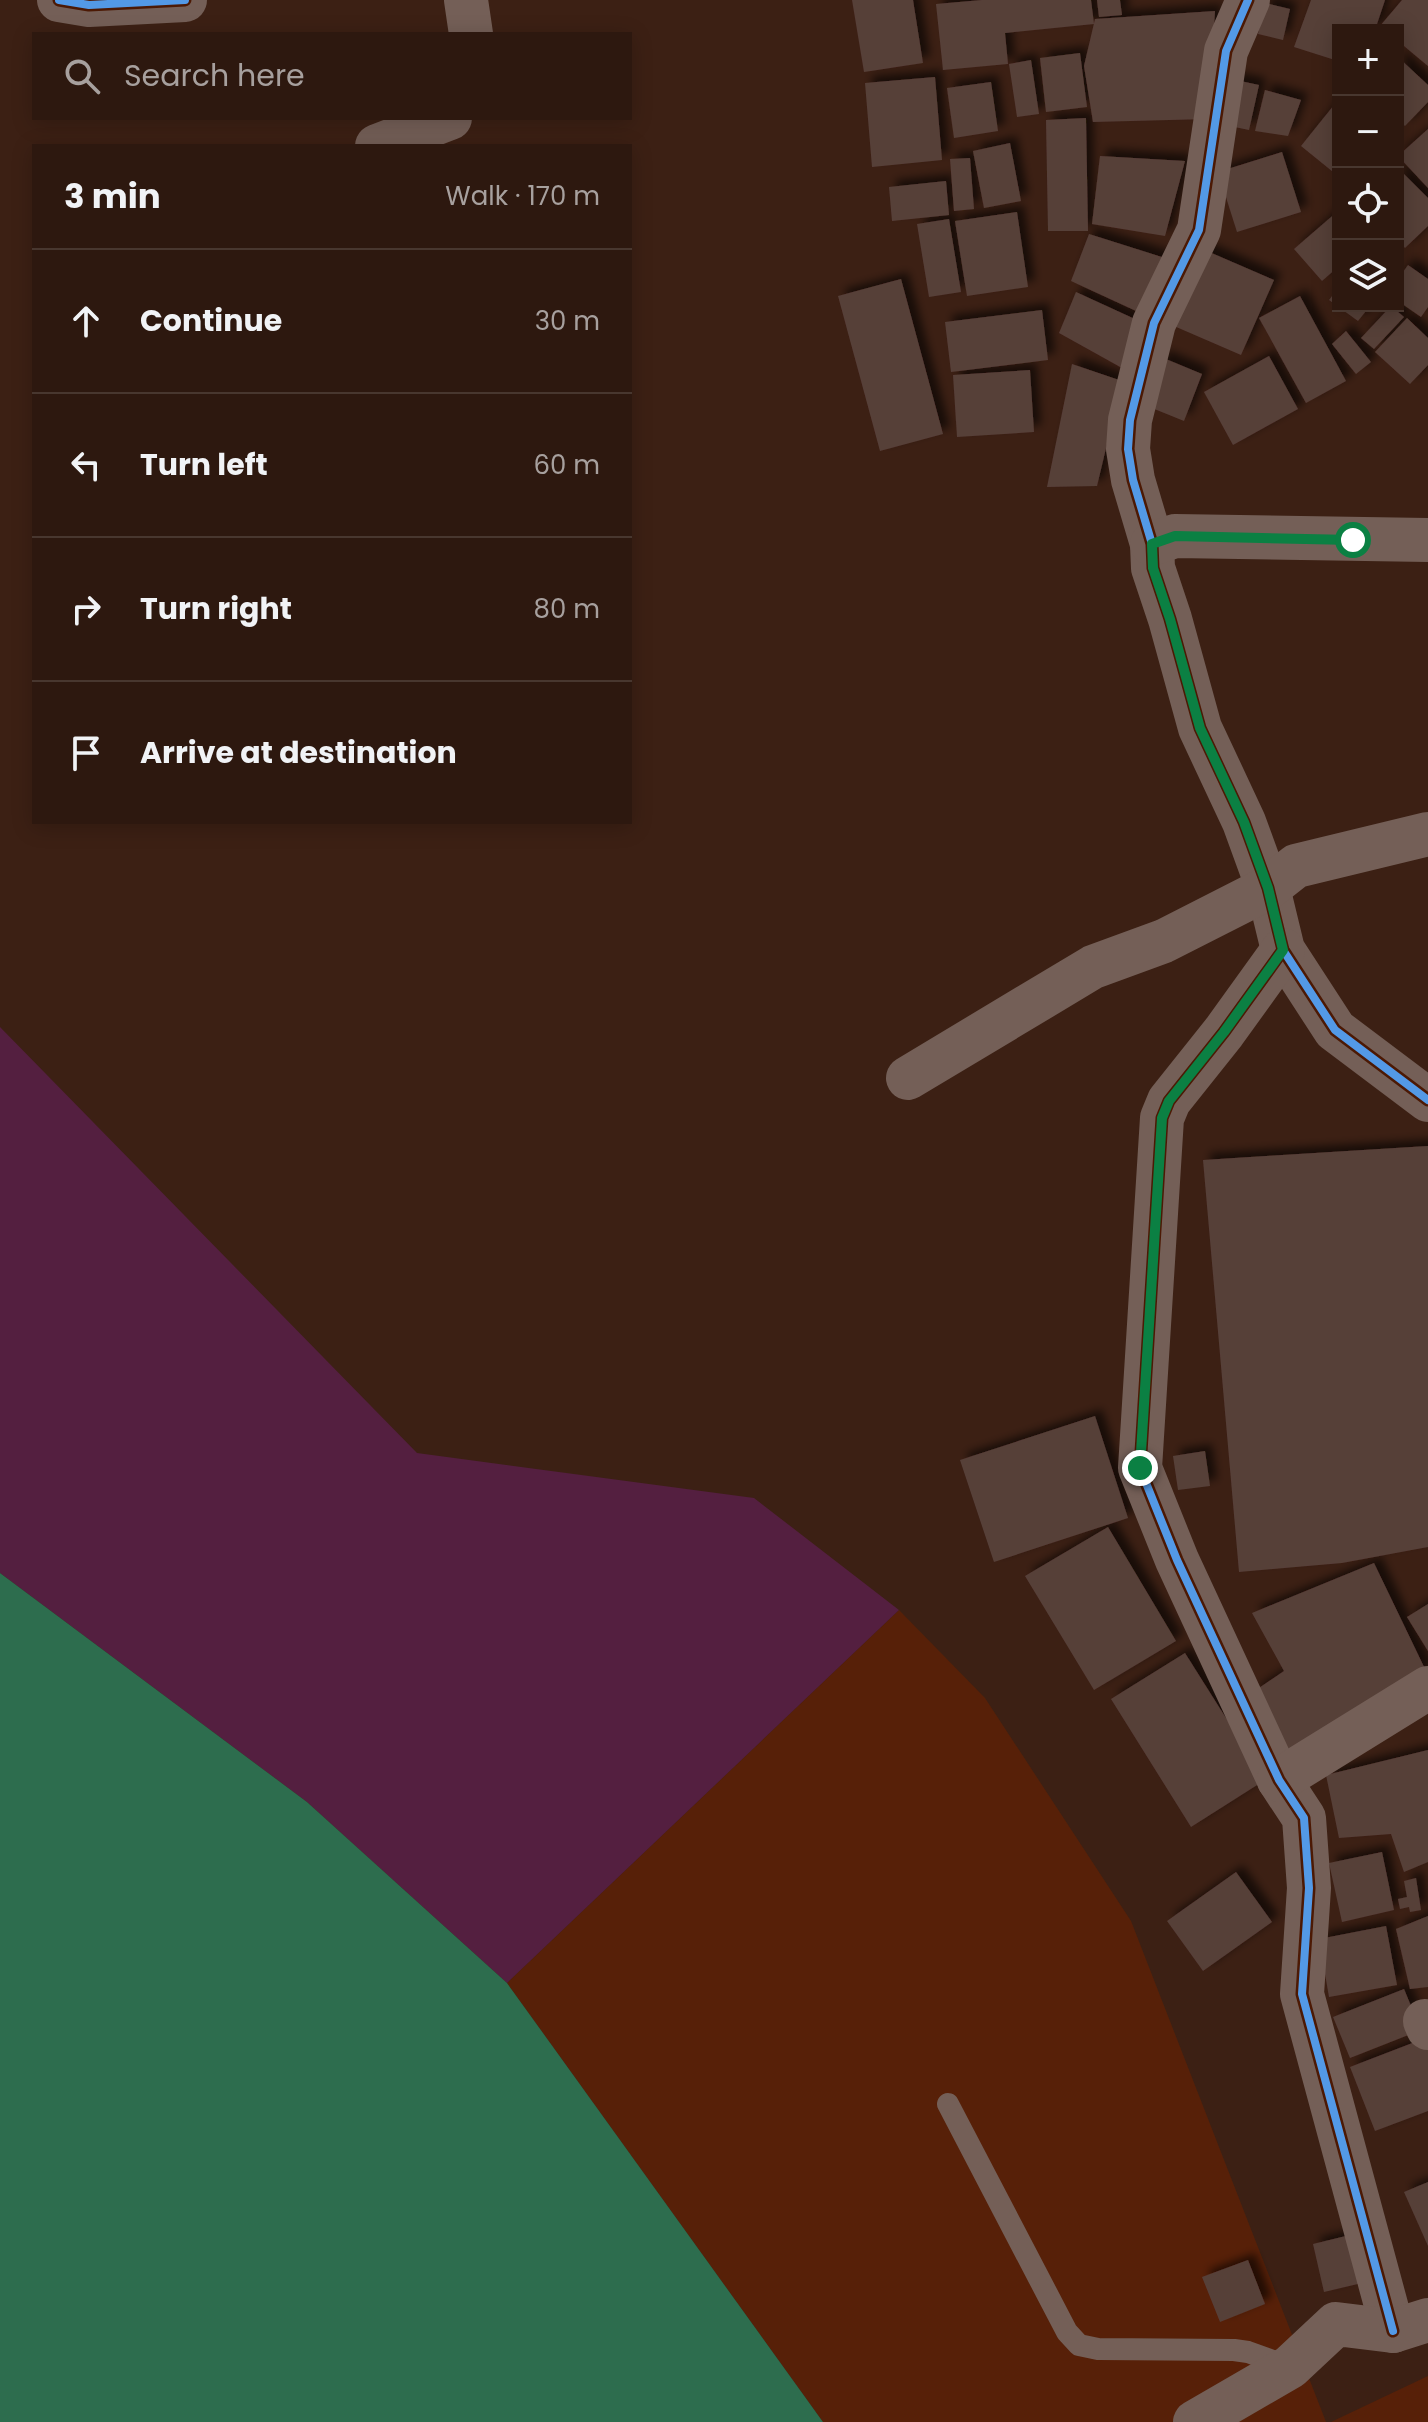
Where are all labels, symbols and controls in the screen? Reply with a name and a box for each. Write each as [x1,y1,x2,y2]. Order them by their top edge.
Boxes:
map controls [1332,24,1404,312]
button: + [1332,24,1404,96]
search box [32,32,632,120]
icon: search [60,54,104,98]
text: Search here [124,54,305,97]
button: − [1332,96,1404,168]
button: locate [1332,168,1404,240]
text: 3 min [64,172,161,220]
text: Walk · 170 m [445,178,600,214]
button: layers [1332,240,1404,312]
icon: ahead [64,299,108,343]
text: Continue [140,299,282,342]
text: 30 m [535,303,600,339]
icon: left [64,443,108,487]
text: Turn left [140,443,268,486]
text: 60 m [533,447,600,483]
route start [1335,522,1371,558]
icon: right [64,587,108,631]
text: Turn right [140,587,292,630]
text: 80 m [534,591,600,627]
icon: arrive [64,731,108,775]
text: Arrive at destination [140,731,457,774]
route end [1122,1450,1158,1486]

